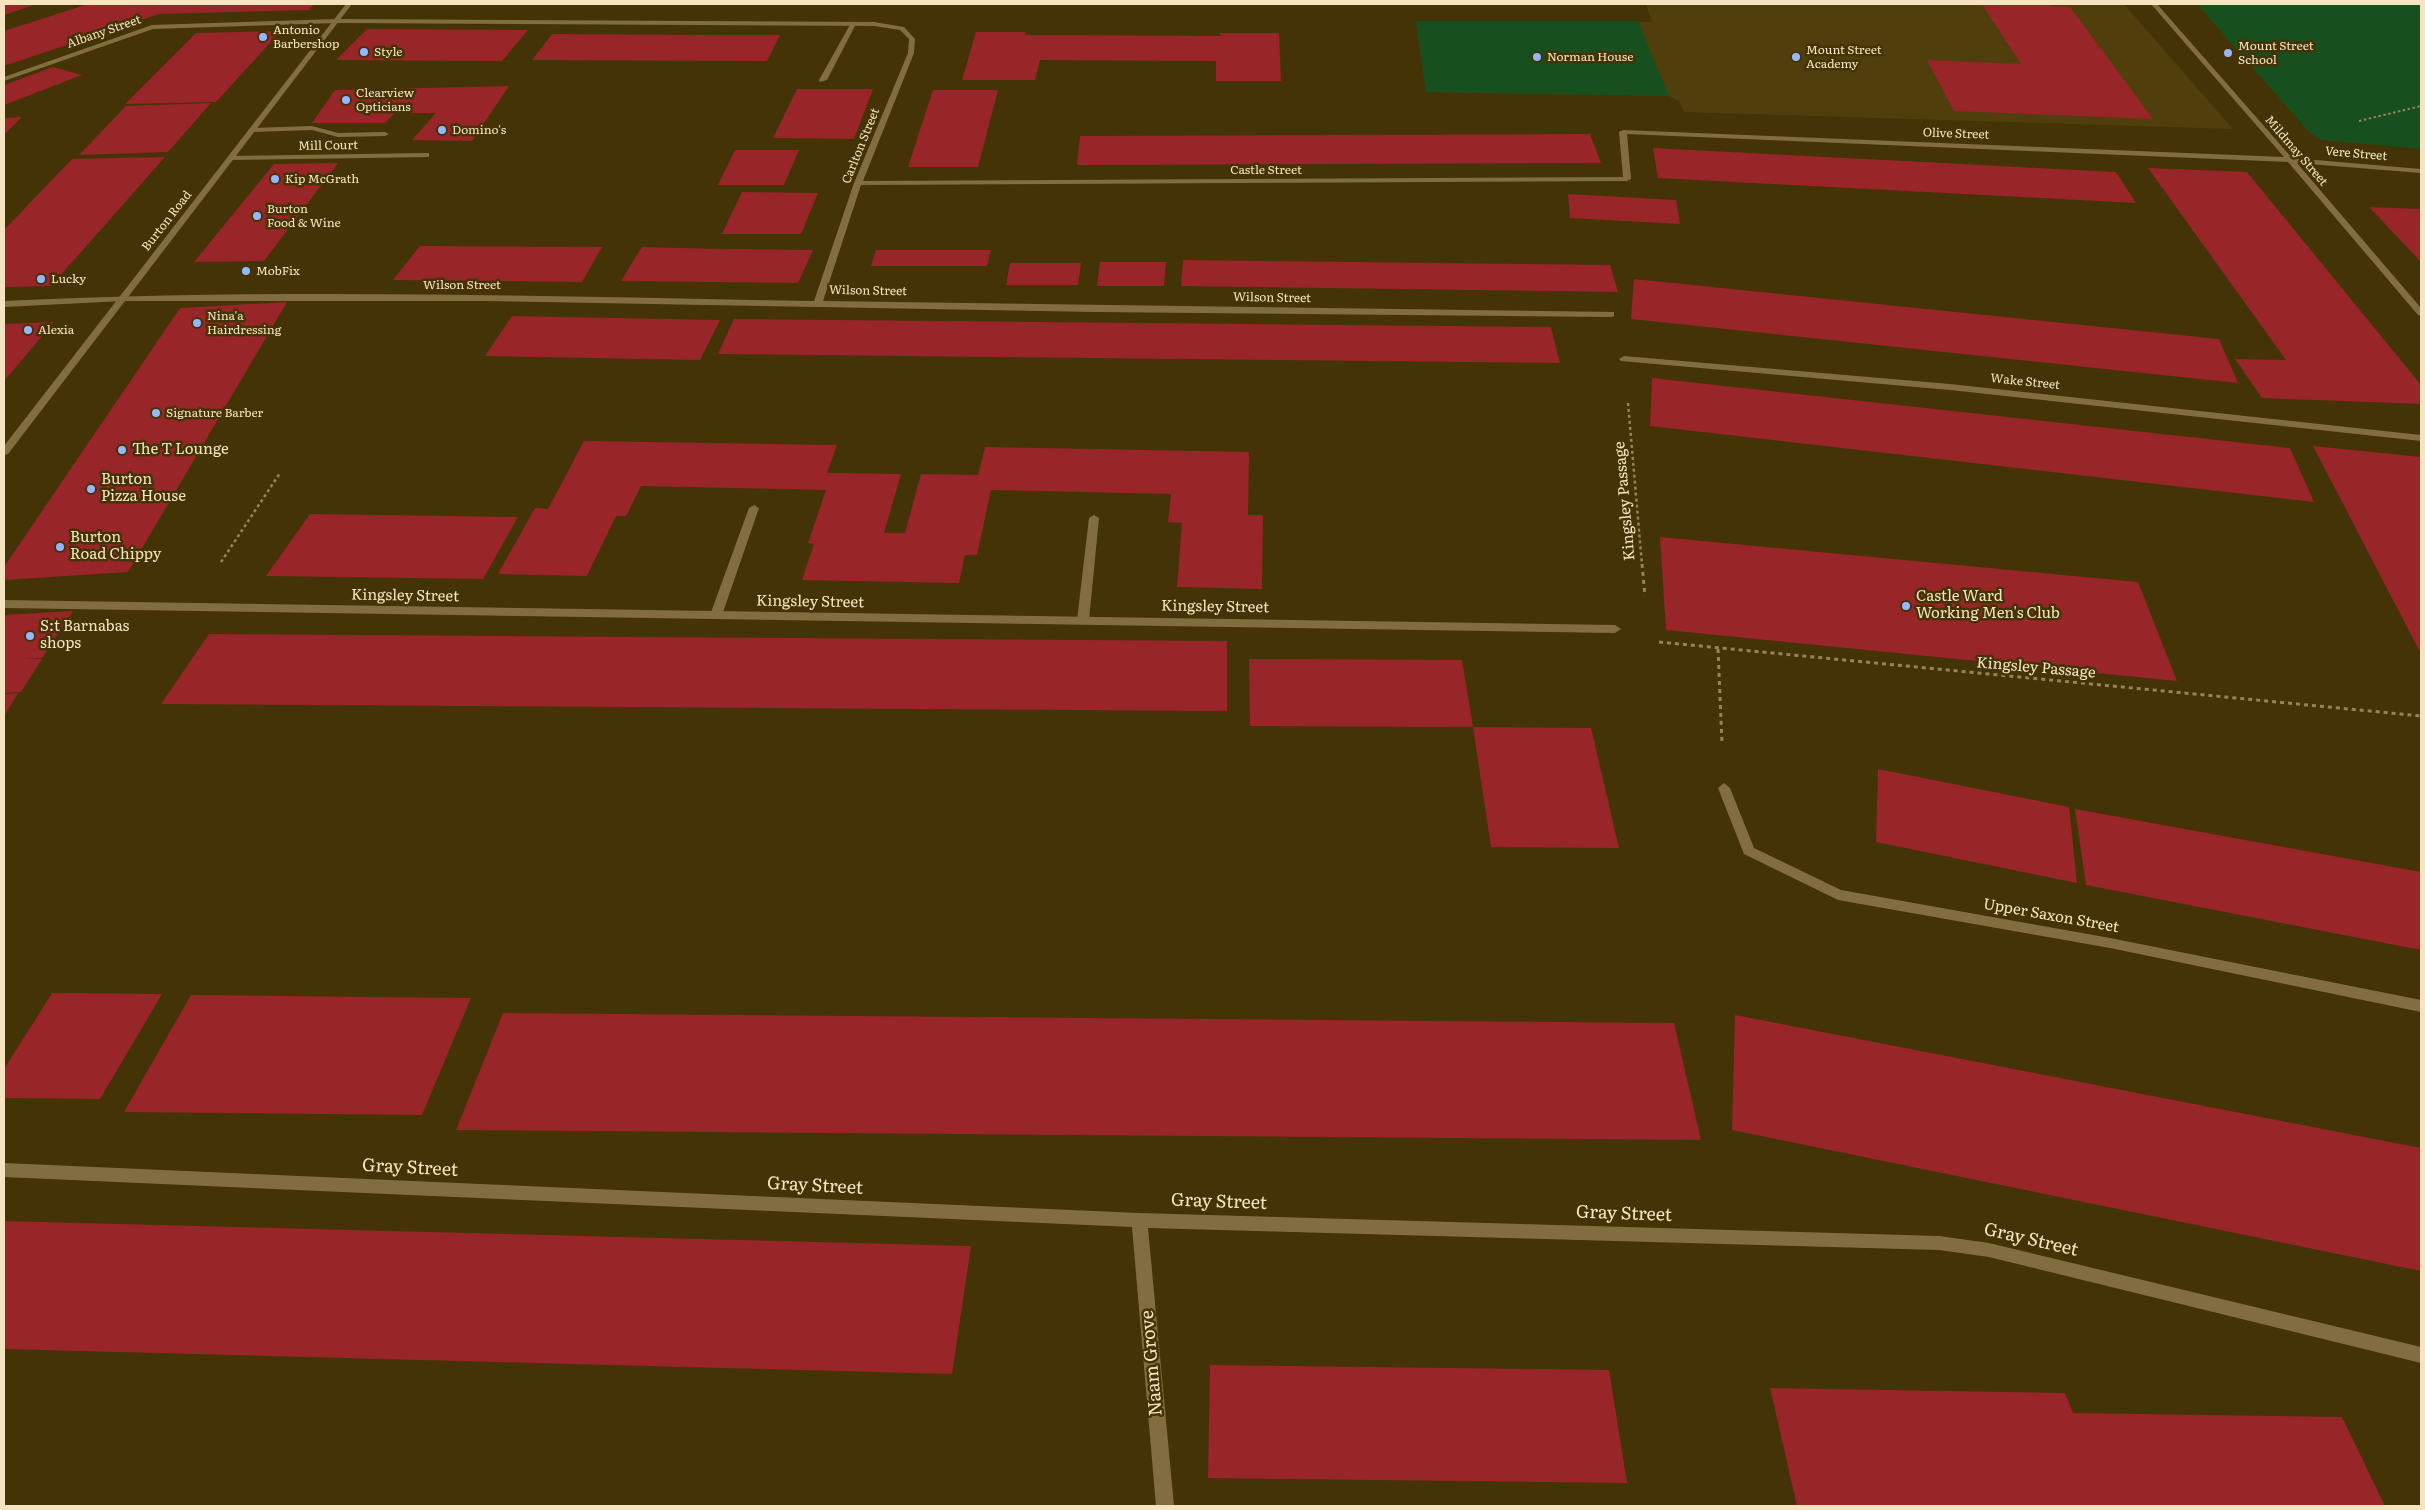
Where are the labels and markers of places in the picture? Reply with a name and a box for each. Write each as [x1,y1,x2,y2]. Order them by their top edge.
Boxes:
place label: Antonio Barbershop [273,23,339,51]
marker: Antonio Barbershop [257,31,269,43]
place label: Mount Street School [2238,39,2314,67]
place label: Mount Street Academy [1806,43,1882,71]
place label: Style [374,45,403,59]
marker: Style [358,46,370,58]
marker: Mount Street School [2222,47,2234,59]
place label: Norman House [1547,50,1634,64]
marker: Norman House [1531,51,1543,63]
marker: Mount Street Academy [1790,51,1802,63]
place label: Clearview Opticians [356,86,414,114]
marker: Clearview Opticians [340,94,352,106]
place label: Domino's [452,123,506,137]
marker: Domino's [436,124,448,136]
place label: Kip McGrath [285,172,359,186]
marker: Kip McGrath [269,173,281,185]
place label: Burton Food & Wine [267,202,341,230]
marker: Burton Food & Wine [251,210,263,222]
place label: MobFix [256,264,300,278]
marker: MobFix [240,265,252,277]
place label: Lucky [51,272,86,286]
marker: Lucky [35,273,47,285]
place label: Nina'a Hairdressing [207,309,281,337]
marker: Nina'a Hairdressing [191,317,203,329]
place label: Alexia [38,323,74,337]
marker: Alexia [22,324,34,336]
place label: Signature Barber [166,406,263,420]
marker: Signature Barber [150,407,162,419]
place label: The T Lounge [132,441,229,459]
marker: The T Lounge [116,444,128,456]
place label: Burton Pizza House [101,471,186,506]
marker: Burton Pizza House [85,483,97,495]
place label: Burton Road Chippy [70,529,161,564]
marker: Burton Road Chippy [54,541,66,553]
place label: Castle Ward Working Men's Club [1916,588,2060,623]
marker: Castle Ward Working Men's Club [1900,600,1912,612]
place label: S:t Barnabas shops [40,618,129,653]
marker: S:t Barnabas shops [24,630,36,642]

